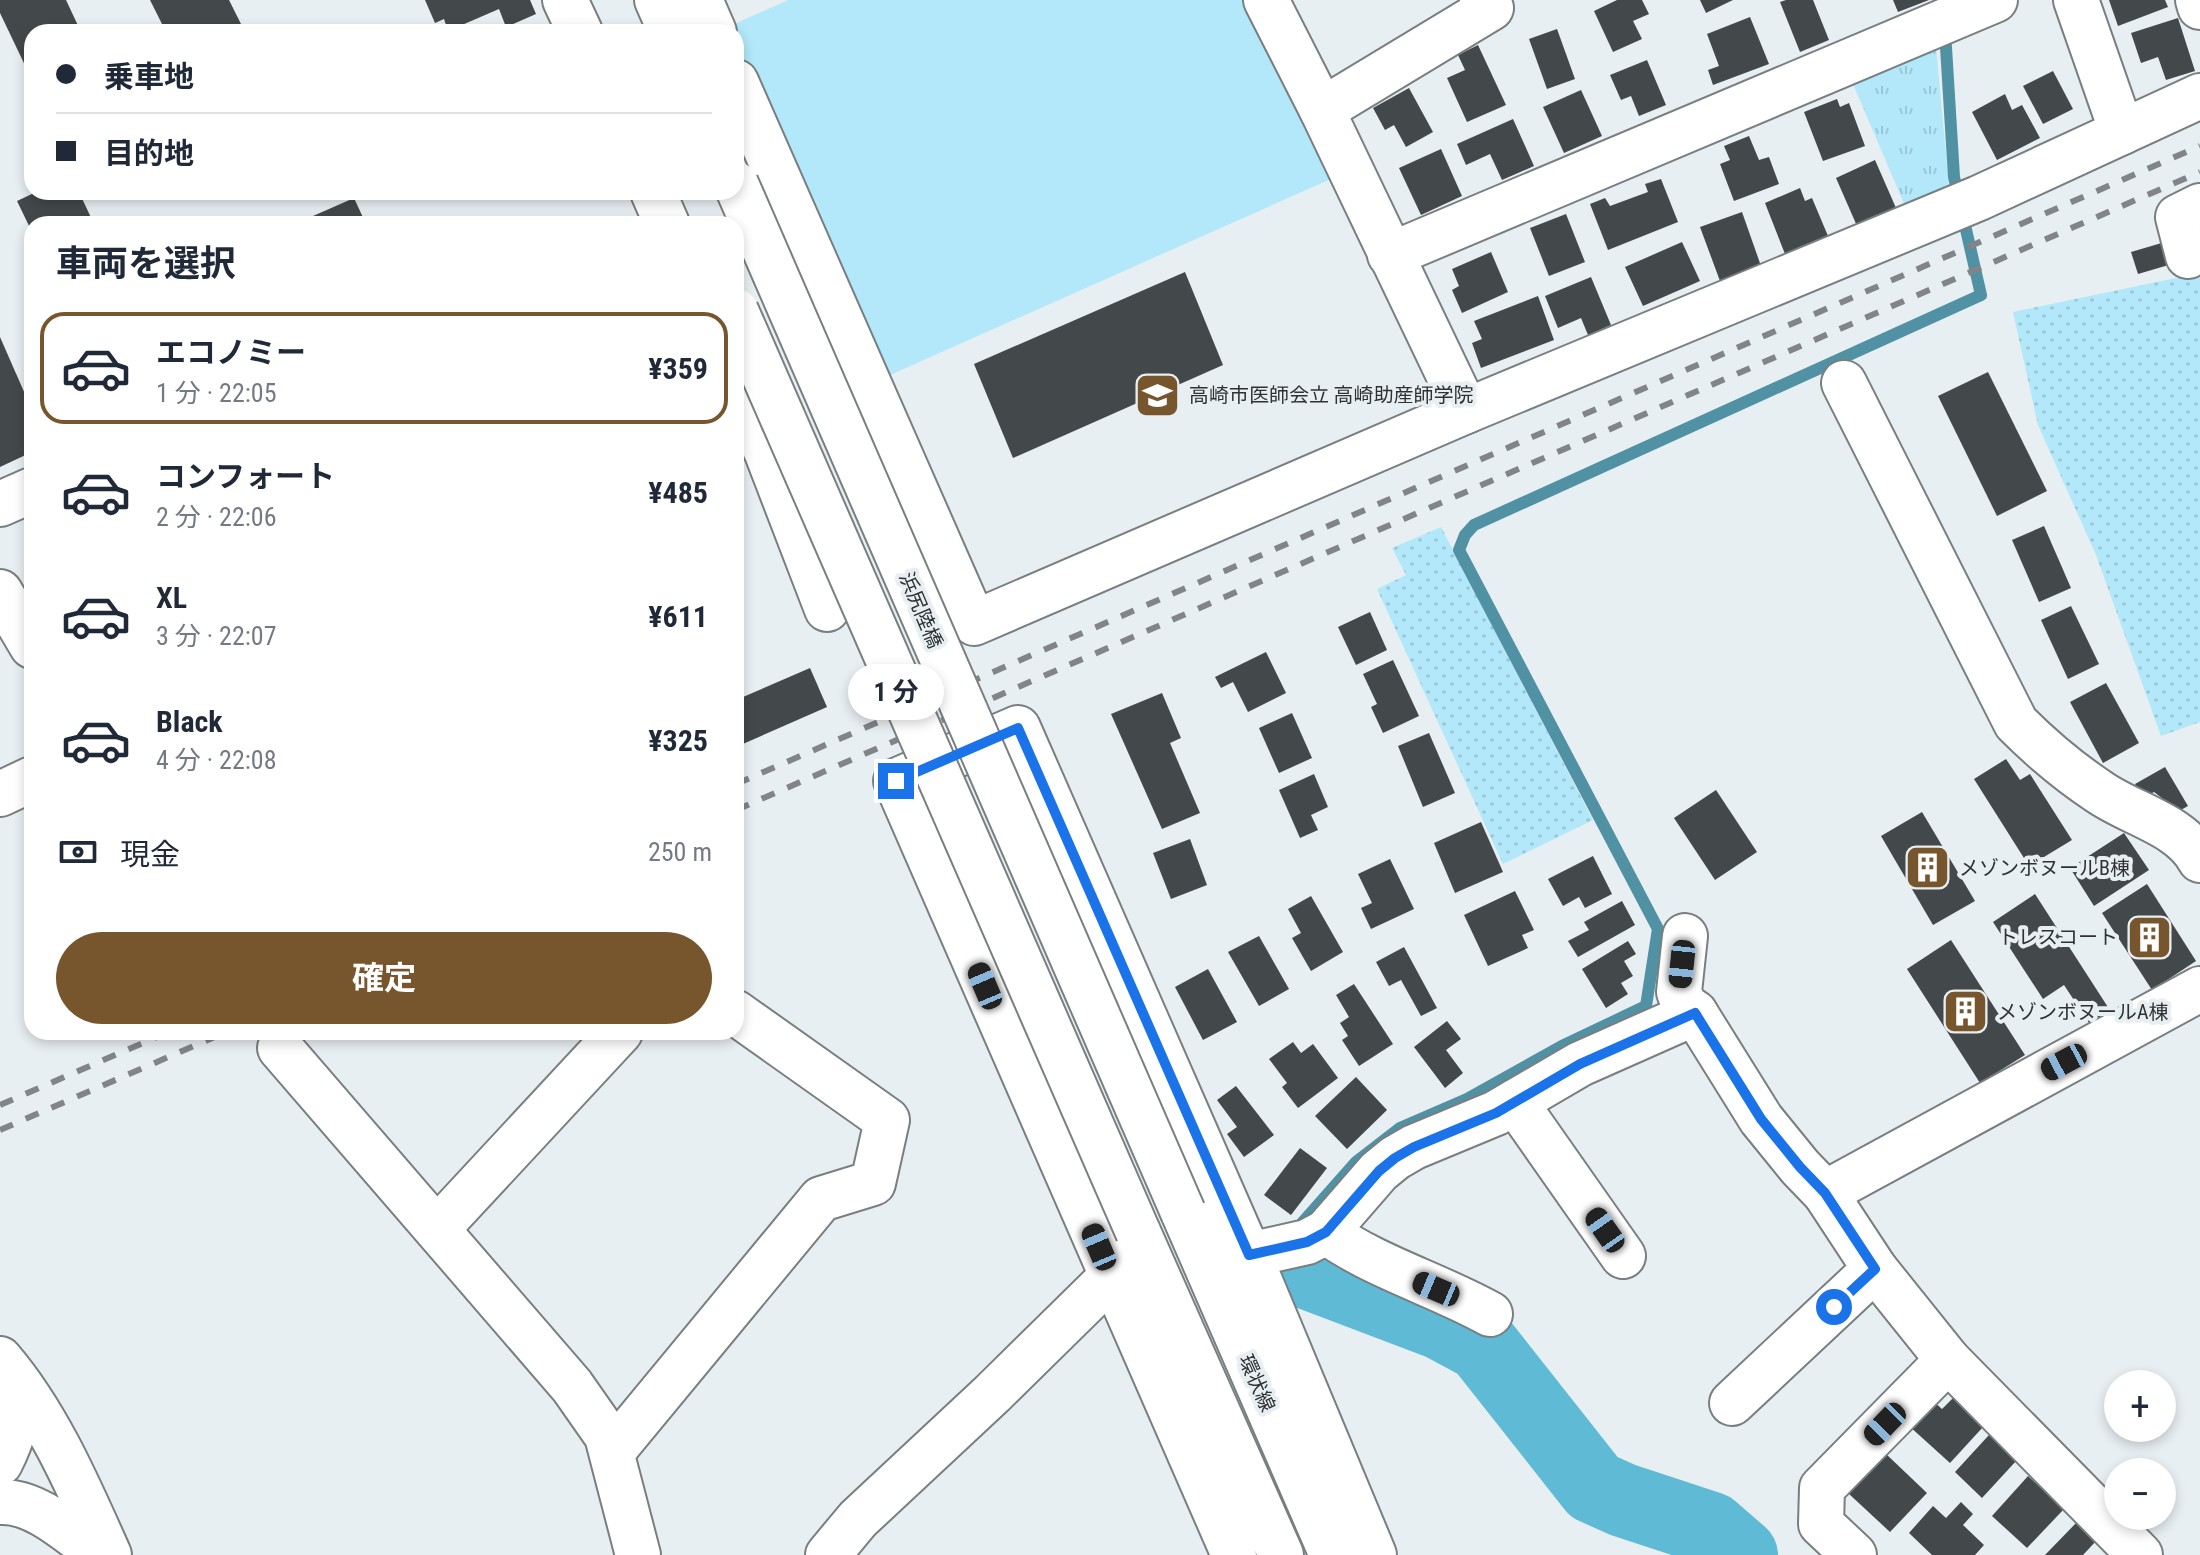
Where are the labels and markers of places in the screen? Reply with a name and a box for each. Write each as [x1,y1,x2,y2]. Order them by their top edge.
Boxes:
school or university icon: 高崎市医師会立 高崎助産師学院 [1134,371,1182,419]
place label: 高崎市医師会立 高崎助産師学院 [1189,383,1474,407]
building icon: メゾンボヌールB棟 [1904,844,1952,892]
place label: メゾンボヌールB棟 [1959,856,2130,880]
building icon: トレスコート [2125,913,2173,961]
place label: トレスコート [1998,925,2118,949]
building icon: メゾンボヌールA棟 [1942,988,1990,1036]
place label: メゾンボヌールA棟 [1997,1000,2169,1024]

